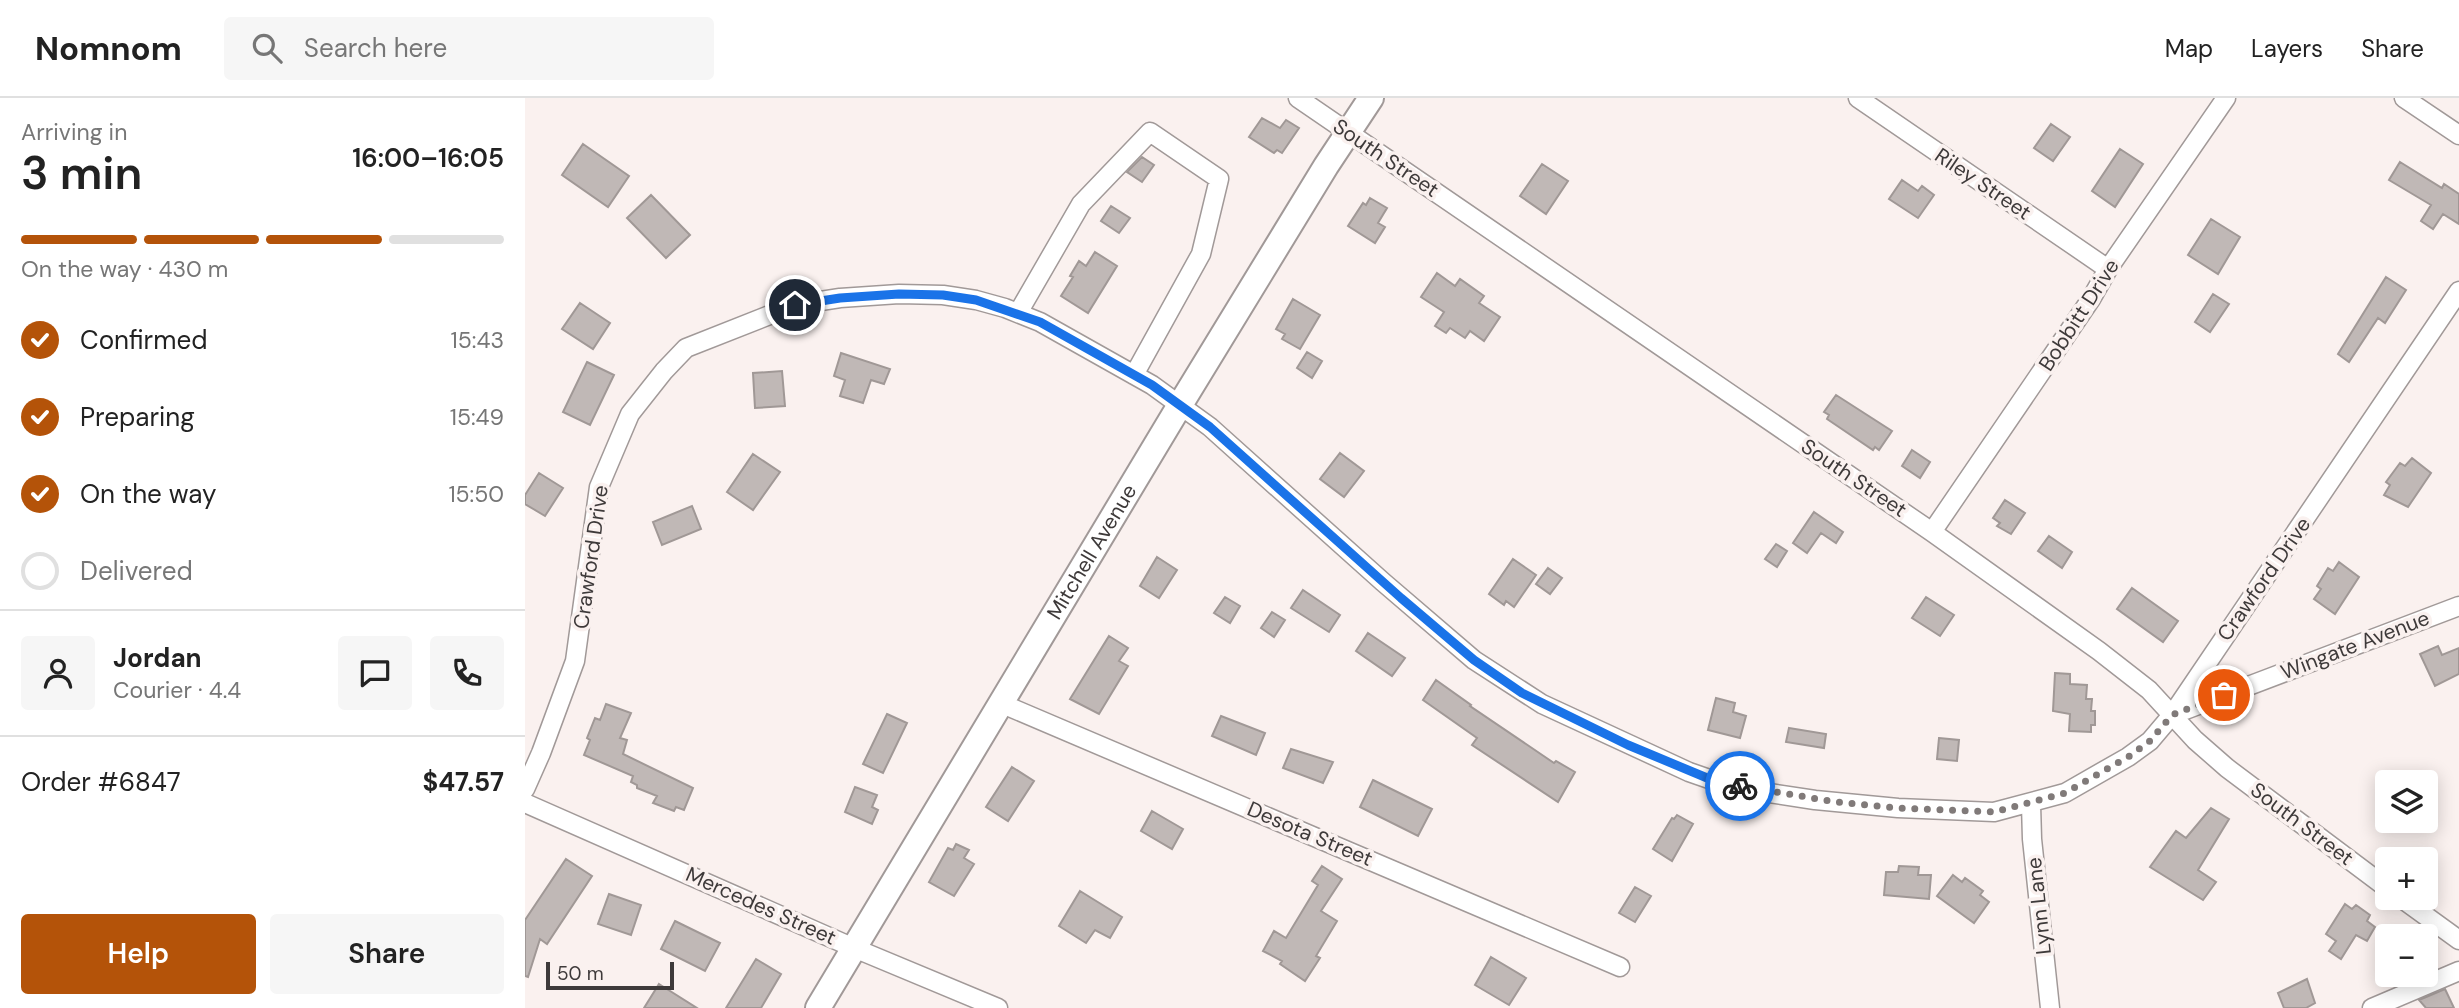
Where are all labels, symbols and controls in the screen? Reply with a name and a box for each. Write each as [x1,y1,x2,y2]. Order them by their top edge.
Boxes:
search box [224,17,714,80]
text: Nomnom [35,27,182,70]
icon: search [248,29,286,67]
text: Search here [304,31,447,65]
text: Map [2165,33,2213,64]
text: Layers [2251,33,2323,64]
text: Share [2361,33,2424,64]
street label: South Street [1328,112,1444,204]
text: Arriving in [21,117,127,147]
text: 16:00–16:05 [352,141,504,175]
street label: Riley Street [1929,142,2037,226]
text: 3 min [21,143,142,203]
text: On the way · 430 m [21,254,228,284]
street label: Bobbitt Drive [2032,254,2126,376]
pin [765,275,825,335]
icon: home [776,286,814,324]
icon: check [21,321,59,359]
text: Confirmed [80,323,207,357]
text: 15:43 [451,325,504,355]
icon: check [21,398,59,436]
text: Preparing [80,400,195,434]
text: 15:49 [450,402,504,432]
street label: South Street [1796,432,1912,524]
icon: check [21,475,59,513]
text: On the way [80,477,216,511]
text: 15:50 [448,479,504,509]
street label: Mitchell Avenue [1040,479,1143,625]
street label: Crawford Drive [567,483,615,631]
street label: Crawford Drive [2211,511,2317,646]
text: Delivered [80,554,193,588]
street label: Wingate Avenue [2277,604,2433,686]
button: person [21,636,95,710]
button: chat [338,636,412,710]
button: phone [430,636,504,710]
text: Jordan [113,641,202,675]
pin [2194,665,2254,725]
text: Courier · 4.4 [113,675,241,705]
icon: bag [2205,676,2243,714]
courier [1705,751,1775,821]
text: Order #6847 [21,765,181,799]
text: $47.57 [422,765,504,799]
icon: bike [1721,767,1759,805]
map controls [2375,770,2438,987]
button: layers [2375,770,2438,833]
street label: South Street [2245,776,2359,872]
street label: Desota Street [1243,795,1377,873]
button: + [2375,847,2438,910]
street label: Lynn Lane [2020,856,2058,956]
street label: Mercedes Street [681,860,841,952]
button: Help [21,914,256,994]
button: Share [270,914,504,994]
button: − [2375,924,2438,987]
scale bar [546,959,674,991]
text: 50 m [557,961,604,986]

